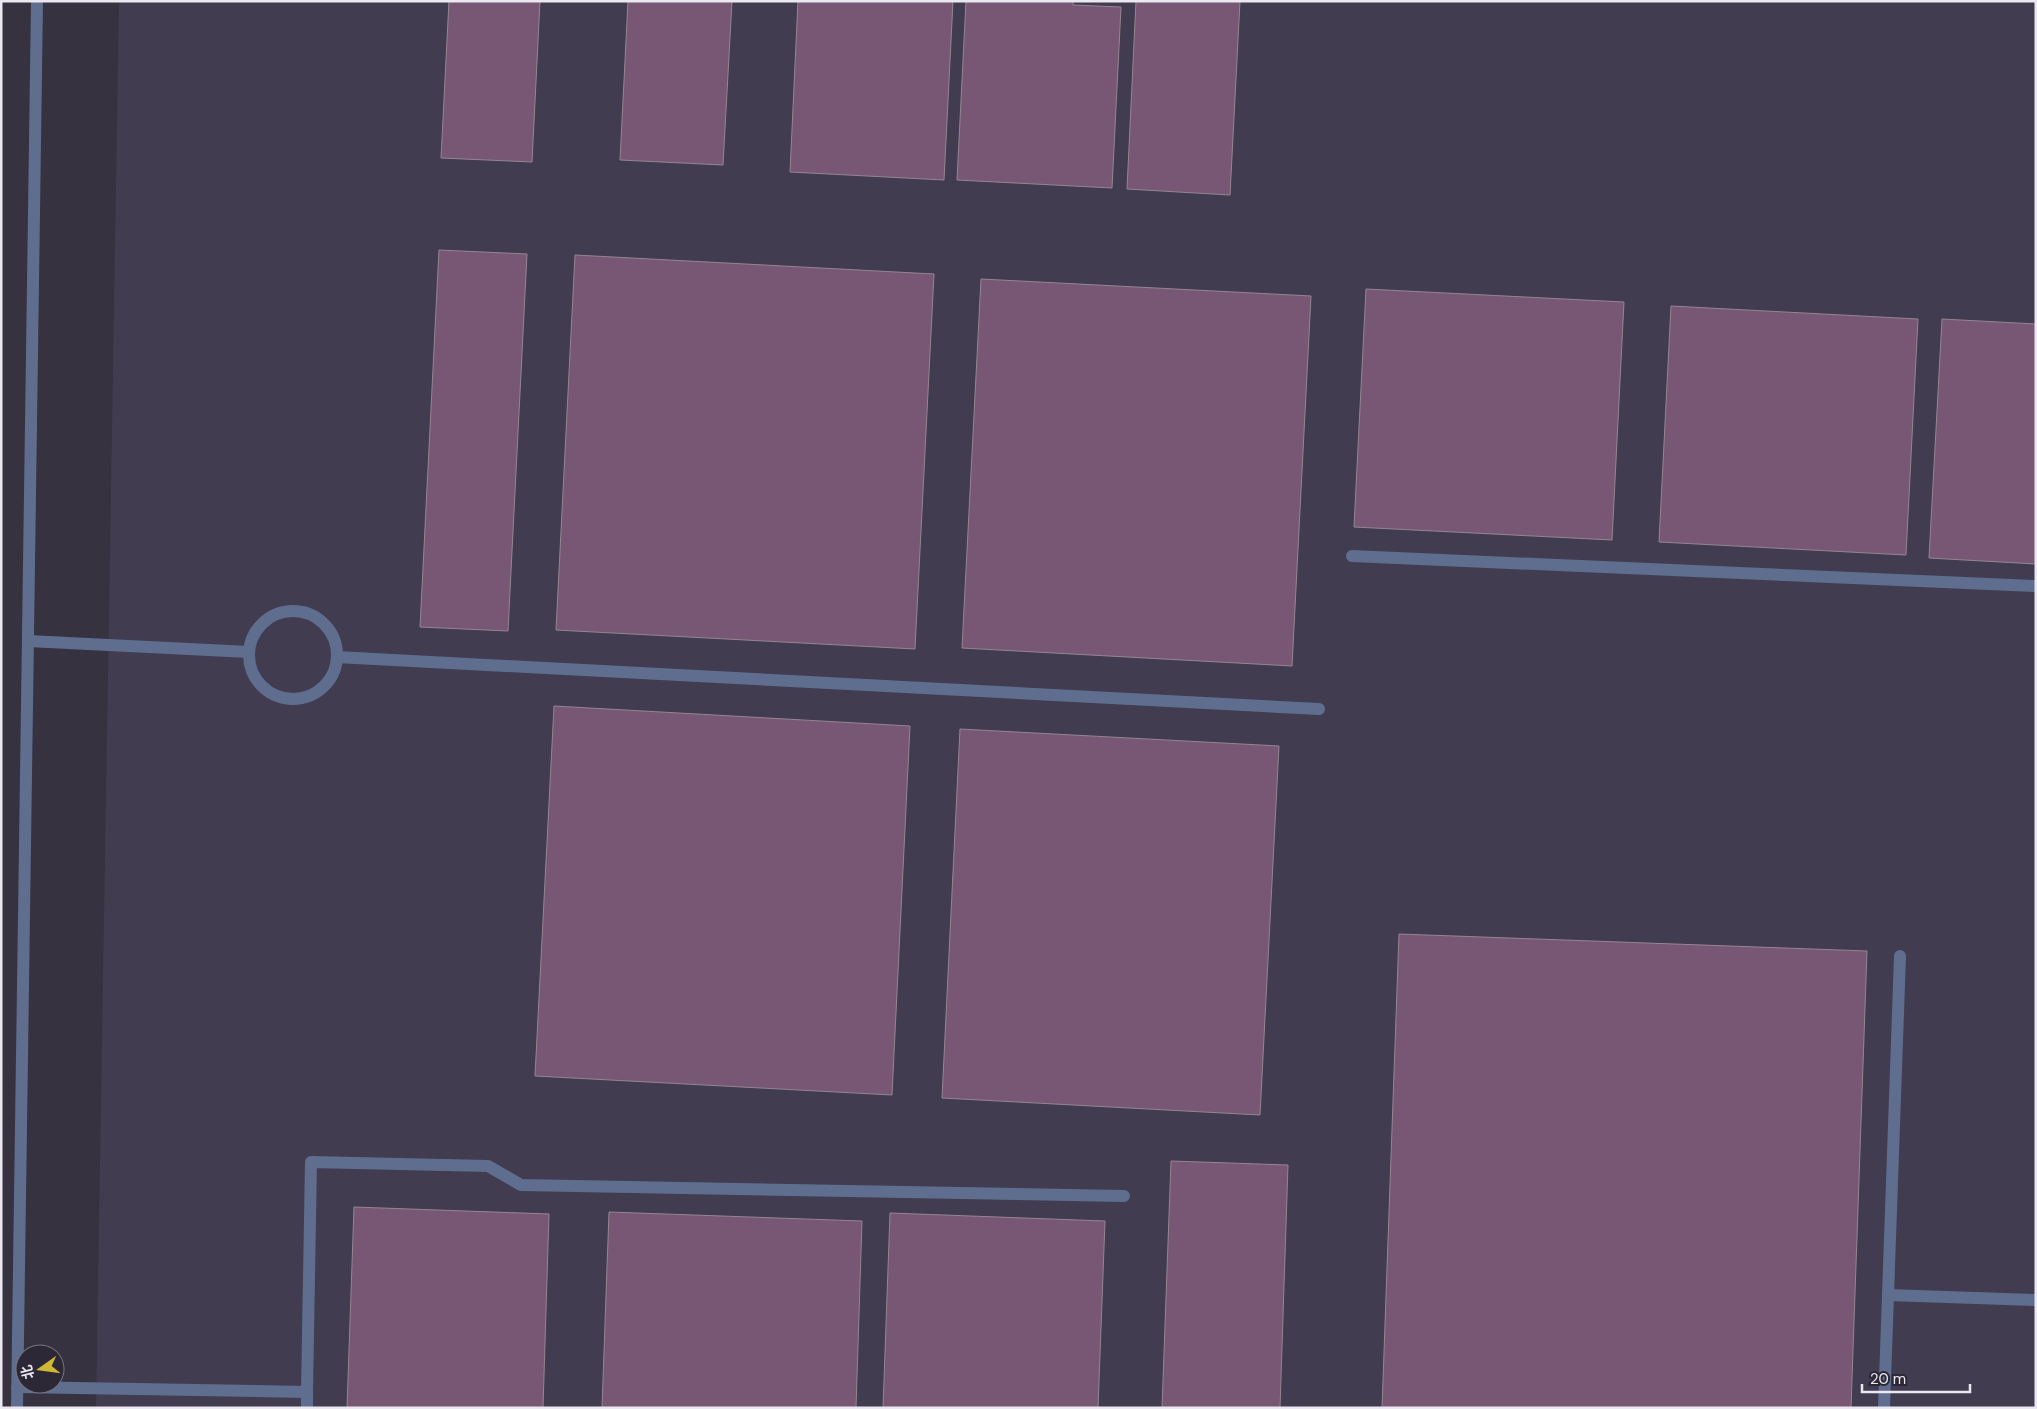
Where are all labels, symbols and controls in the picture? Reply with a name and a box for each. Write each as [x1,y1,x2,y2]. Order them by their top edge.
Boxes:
north arrow [15,1344,65,1394]
scale bar [1862,1362,1970,1394]
text: 北 [17,1363,38,1381]
text: 20 m [1870,1369,1906,1389]

